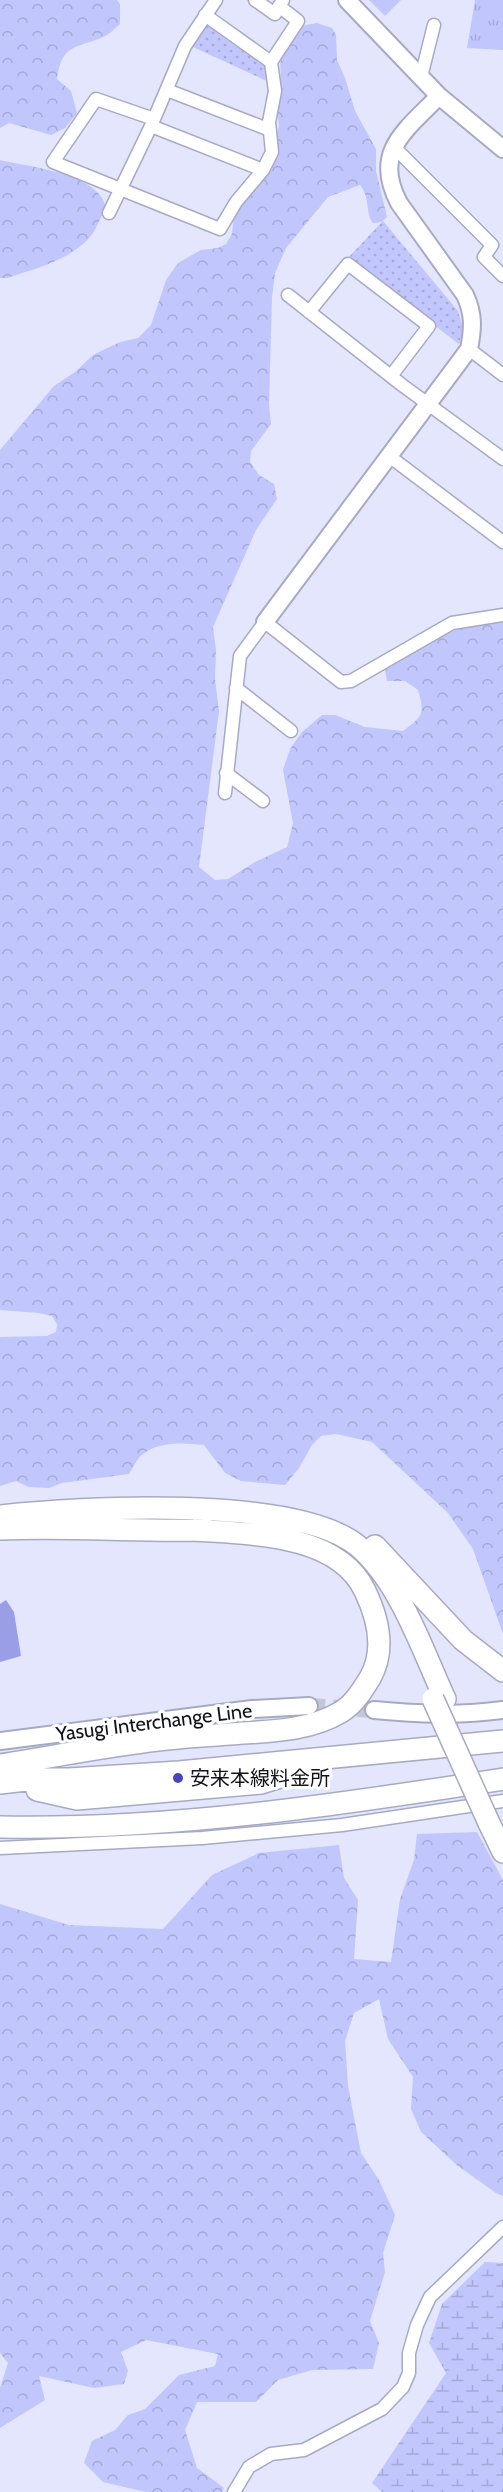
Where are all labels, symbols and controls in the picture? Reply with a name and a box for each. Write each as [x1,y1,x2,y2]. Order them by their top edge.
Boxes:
street label: Yasugi Interchange Line [54,1698,253,1746]
place label: 安来本線料金所 [190,1766,330,1790]
marker: 安来本線料金所 [171,1771,185,1785]

